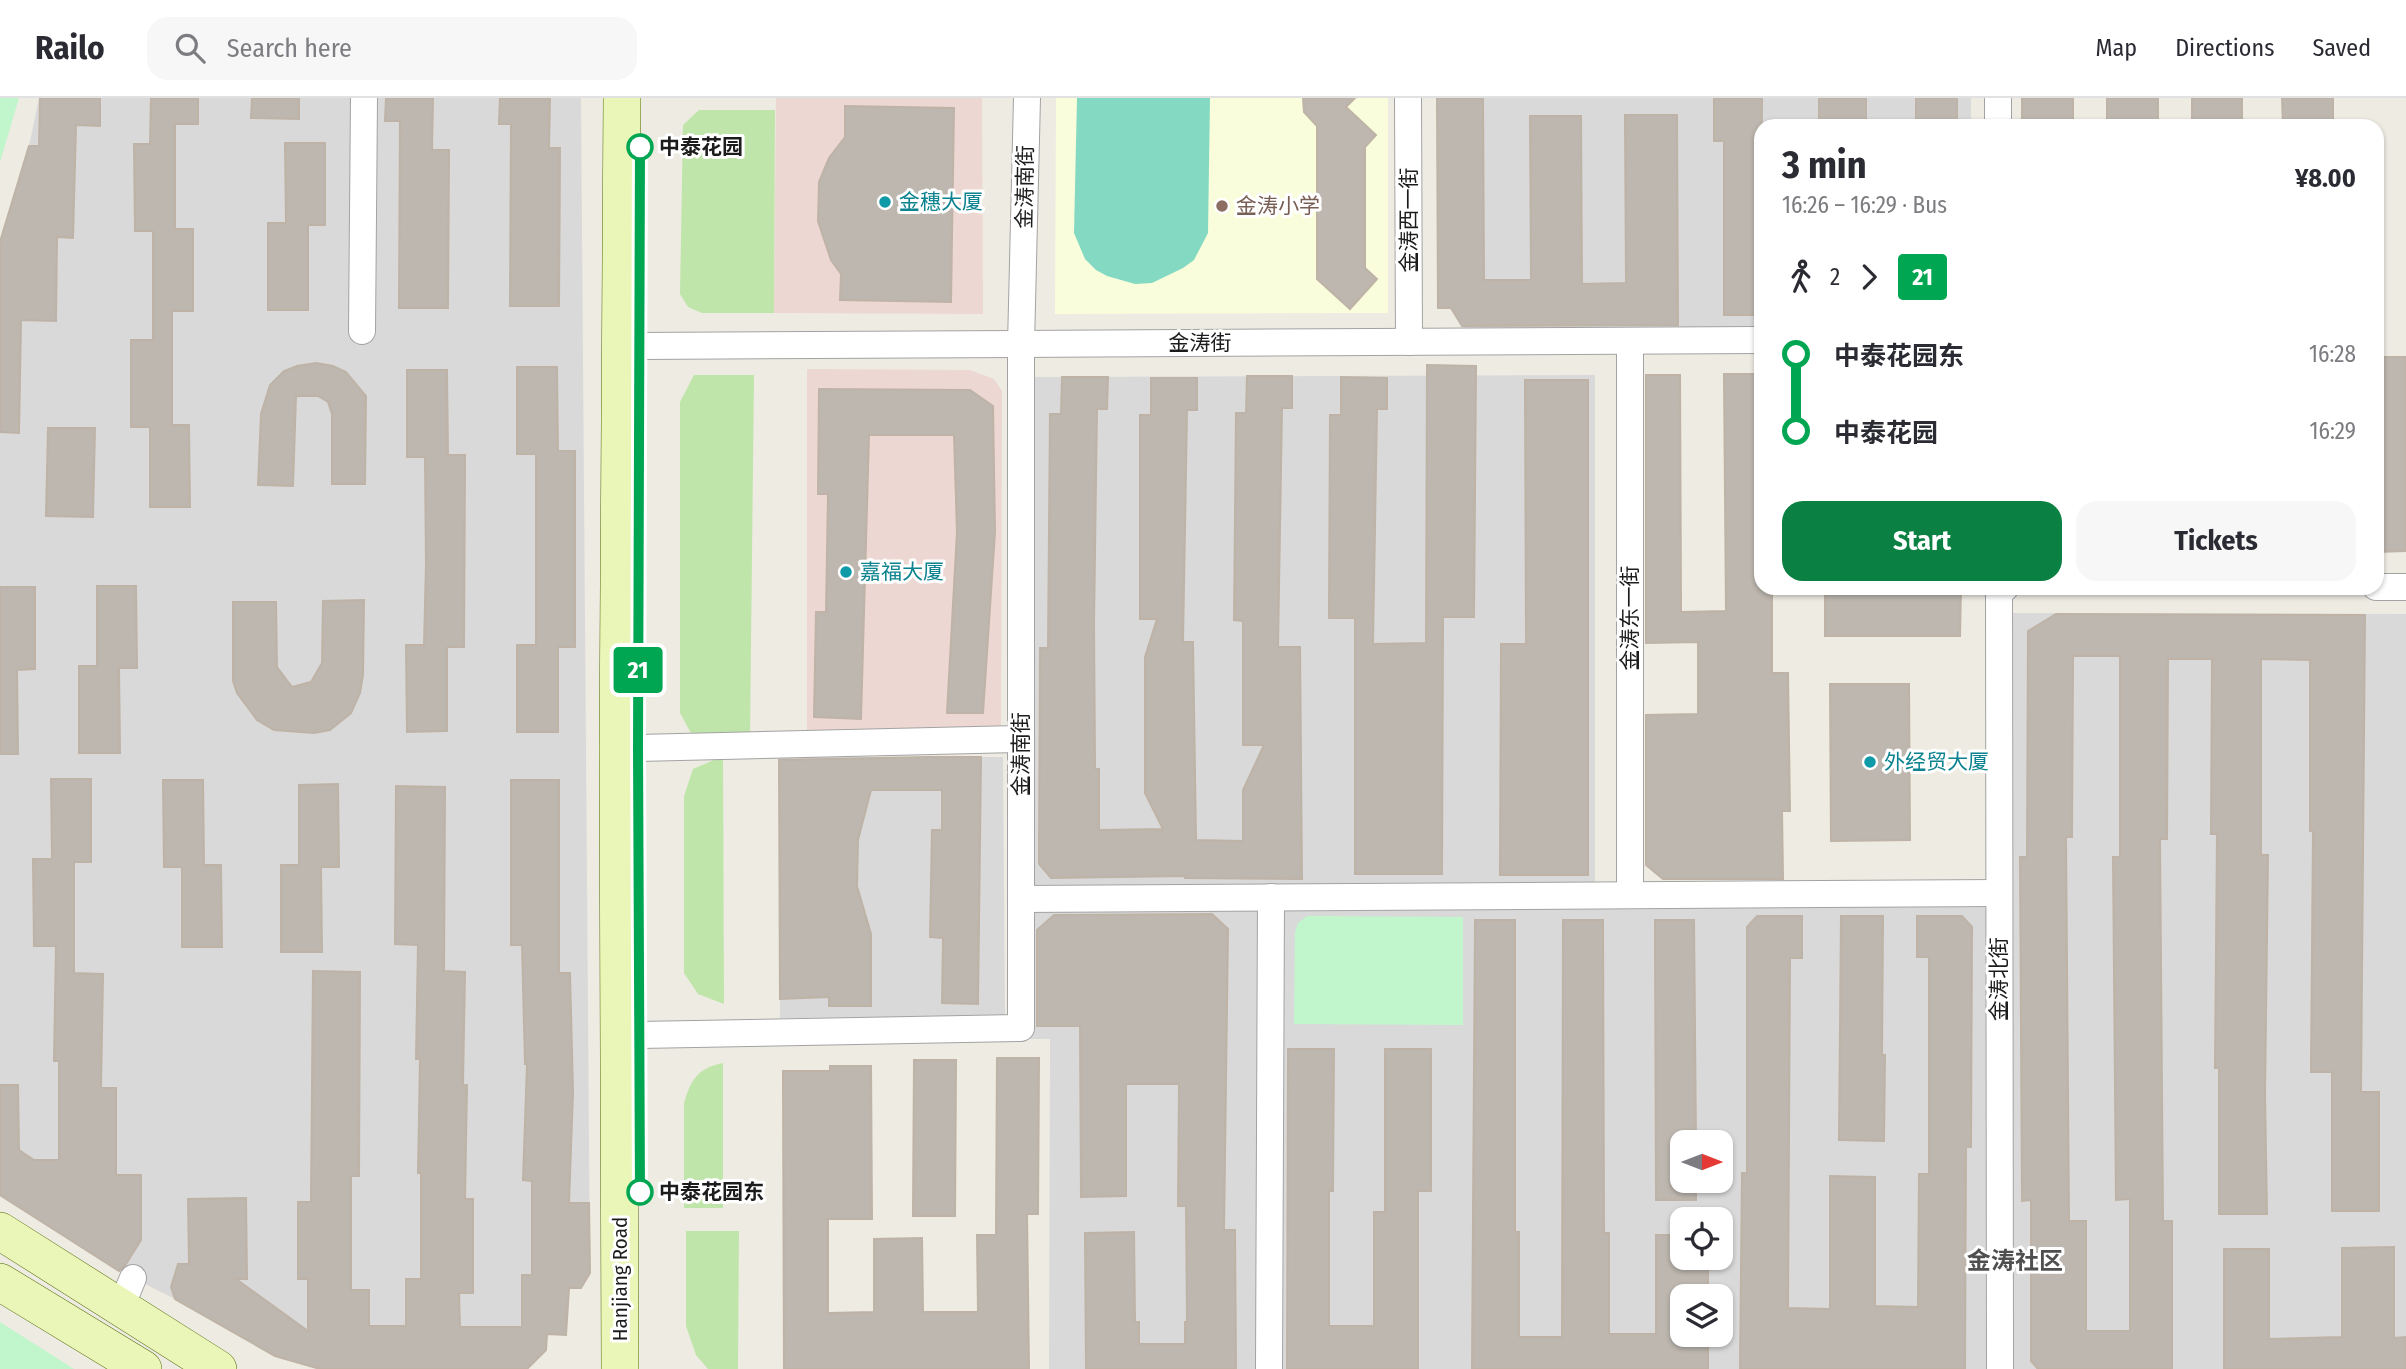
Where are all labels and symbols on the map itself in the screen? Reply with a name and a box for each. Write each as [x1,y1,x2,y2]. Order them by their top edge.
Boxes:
marker: 中泰花园 [627,134,653,160]
place label: 中泰花园 [659,134,743,160]
street label: 金涛南街 [1011,145,1039,229]
street label: 金涛西一街 [1396,168,1422,273]
place label: 金穗大厦 [899,189,983,215]
place label: 金涛小学 [1236,193,1320,219]
marker: 金穗大厦 [877,194,893,210]
marker: 金涛小学 [1214,198,1230,214]
street label: 金涛街 [1169,330,1232,356]
place label: 嘉福大厦 [860,559,944,585]
marker: 嘉福大厦 [838,564,854,580]
street label: 金涛东一街 [1617,566,1643,671]
line badge: 21 [606,647,670,693]
street label: 金涛南街 [1008,712,1034,796]
place label: 外经贸大厦 [1884,749,1989,775]
marker: 外经贸大厦 [1862,754,1878,770]
street label: 金涛北街 [1986,937,2012,1021]
north arrow [1670,1130,1732,1194]
marker: 中泰花园东 [627,1179,653,1205]
place label: 中泰花园东 [659,1179,764,1205]
street label: Hanjiang Road [607,1217,633,1341]
district label: 金涛社区 [1967,1247,2063,1275]

